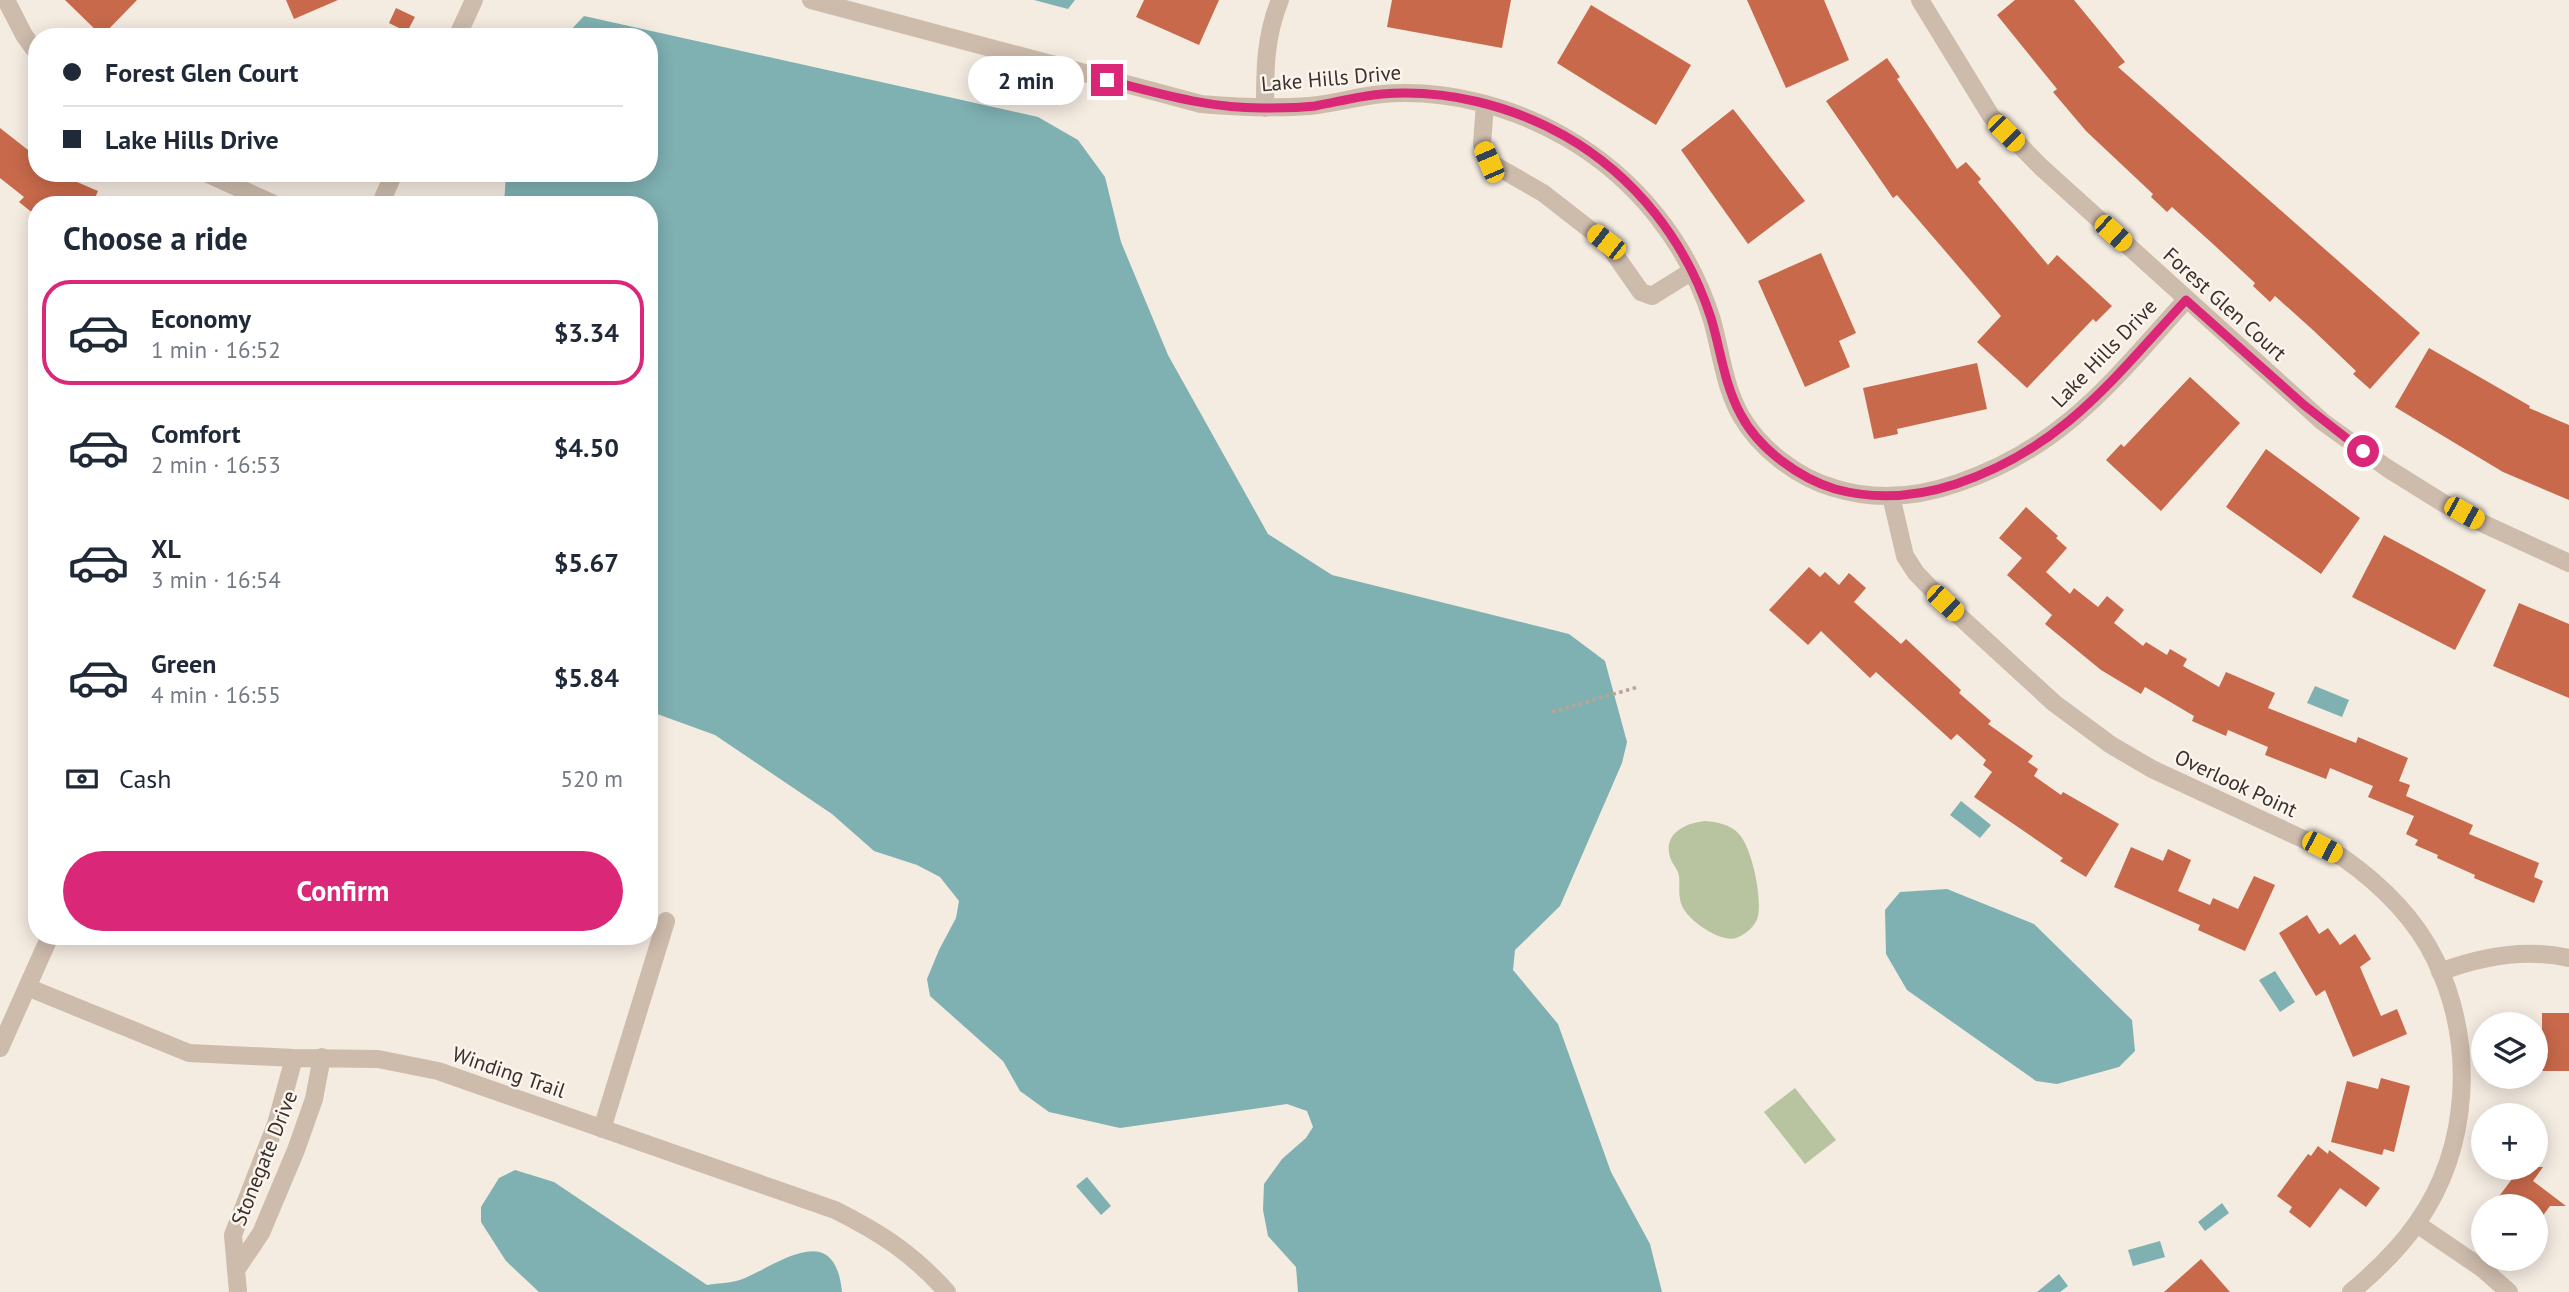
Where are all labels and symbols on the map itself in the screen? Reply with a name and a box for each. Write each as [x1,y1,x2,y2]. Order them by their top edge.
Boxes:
callout: 2 min [967,56,1082,104]
street label: Lake Hills Drive [1260,58,1402,98]
route end [1091,64,1123,96]
car [1984,111,2029,155]
car [1472,139,1507,185]
car [2091,211,2136,255]
car [1583,221,1630,263]
street label: Forest Glen Court [2158,241,2292,367]
street label: Lake Hills Drive [2046,293,2162,413]
route start [2347,435,2379,467]
car [2441,494,2488,532]
car [1923,581,1968,625]
street label: Overlook Point [2171,743,2301,823]
car [2299,828,2346,866]
street label: Winding Trail [449,1040,569,1104]
street label: Stonegate Drive [225,1087,303,1229]

